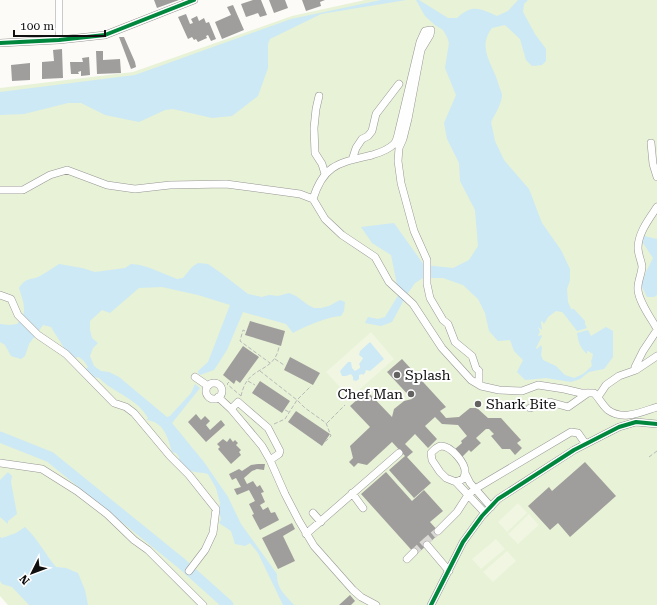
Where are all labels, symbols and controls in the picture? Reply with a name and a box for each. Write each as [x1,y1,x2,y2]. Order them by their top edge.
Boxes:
scale bar [14,12,105,38]
text: 100 m [20,19,54,33]
place label: Splash [405,367,451,383]
marker: Splash [392,370,402,380]
place label: Chef Man [338,386,403,402]
marker: Chef Man [406,389,416,399]
place label: Shark Bite [486,396,556,412]
marker: Shark Bite [473,399,483,409]
north arrow [12,553,52,593]
text: N [17,571,33,587]

